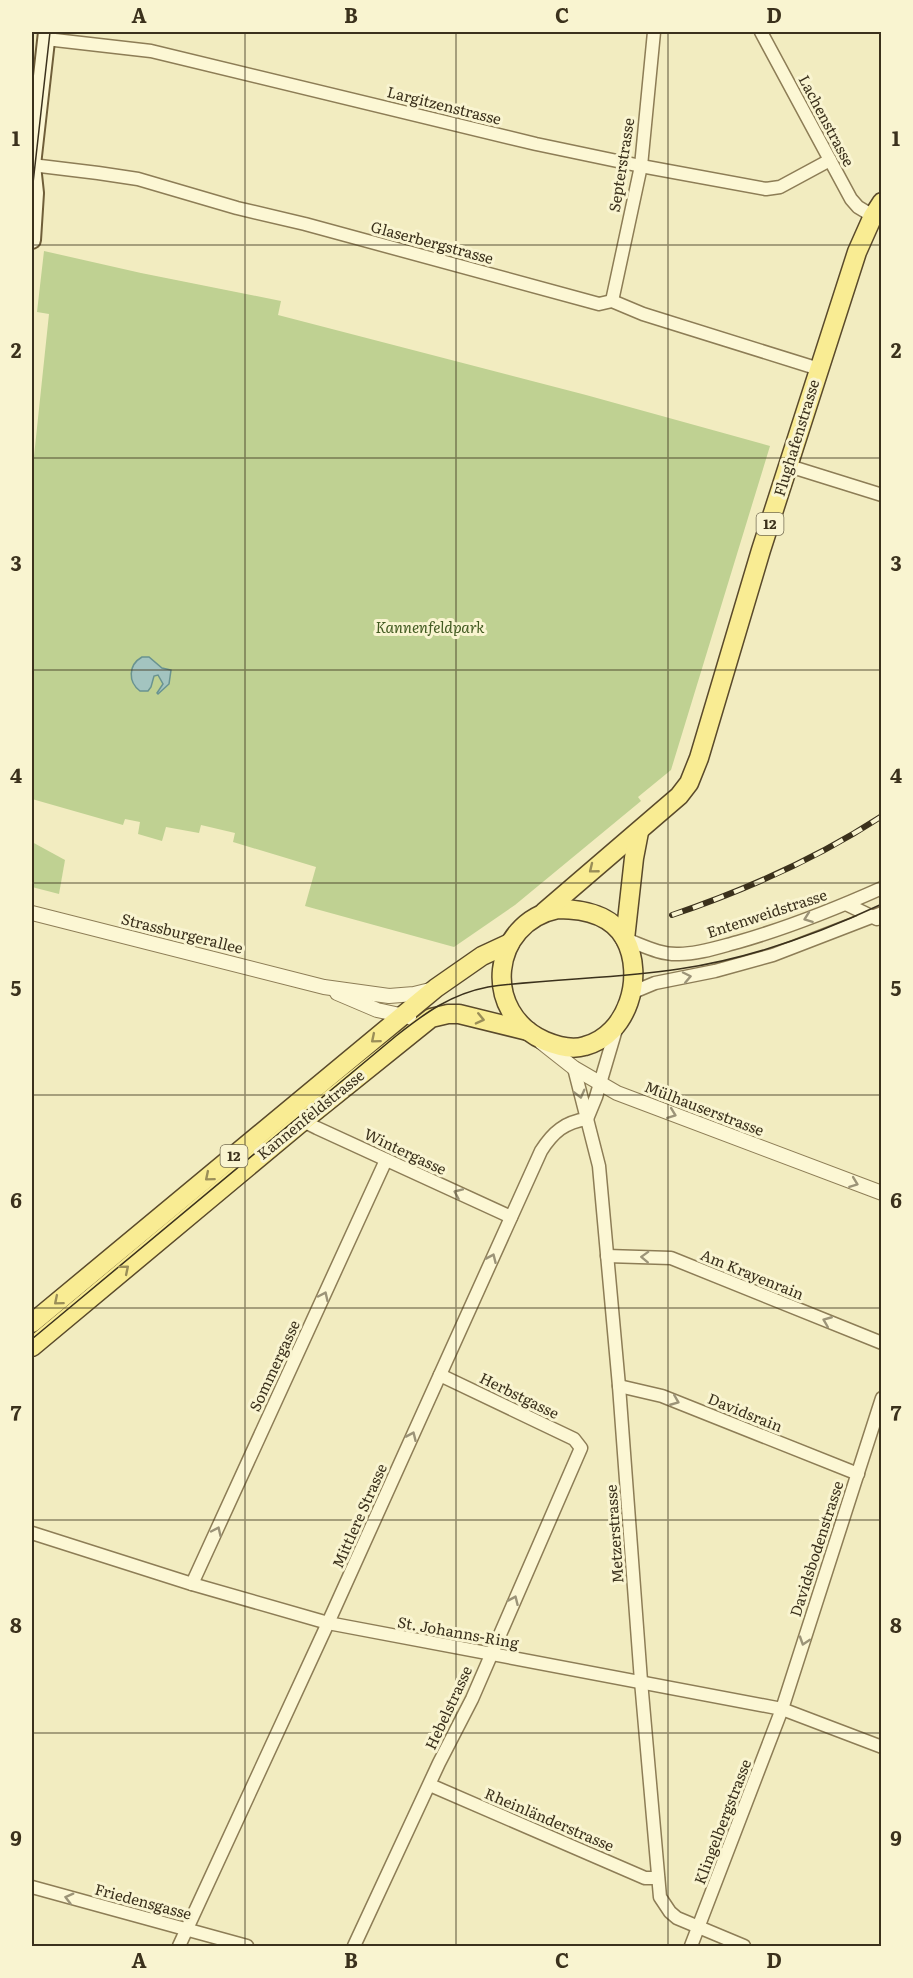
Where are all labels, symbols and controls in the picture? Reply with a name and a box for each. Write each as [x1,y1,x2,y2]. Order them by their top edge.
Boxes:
text: A [131,0,147,29]
text: B [344,0,358,29]
text: C [555,0,569,29]
text: D [766,0,782,29]
street label: Lachenstrasse [793,70,861,170]
street label: Largitzenstrasse [385,79,504,130]
street label: Septerstrasse [602,116,639,214]
text: 1 [12,122,20,152]
text: 1 [892,122,900,152]
street label: Glaserbergstrasse [369,214,496,269]
text: 2 [11,334,22,364]
text: 2 [891,334,902,364]
street label: Flughafenstrasse [767,376,824,499]
road number: 12 [756,513,784,535]
text: 3 [10,547,22,577]
text: 3 [890,547,902,577]
park label: Kannenfeldpark [375,615,485,638]
text: 4 [10,759,22,789]
text: 4 [890,759,902,789]
one-way arrow [589,861,600,872]
street label: Entenweidstrasse [703,882,830,943]
street label: Strassburgerallee [119,906,246,959]
one-way arrow [803,911,814,924]
one-way arrow [681,971,691,984]
text: 5 [11,972,22,1002]
text: 5 [891,972,902,1002]
one-way arrow [474,1011,484,1024]
one-way arrow [370,1031,381,1042]
street label: Kannenfeldstrasse [251,1063,369,1164]
street label: Mülhauserstrasse [641,1074,768,1141]
one-way arrow [572,1089,585,1099]
one-way arrow [666,1107,677,1119]
street label: Wintergasse [361,1121,451,1180]
road number: 12 [220,1145,248,1167]
one-way arrow [204,1170,215,1181]
one-way arrow [848,1176,859,1188]
text: 6 [10,1184,22,1214]
text: 6 [890,1184,902,1214]
one-way arrow [453,1188,464,1200]
street label: Am Krayenrain [697,1242,808,1305]
one-way arrow [640,1251,649,1264]
one-way arrow [485,1254,497,1265]
one-way arrow [118,1266,129,1277]
one-way arrow [316,1292,328,1303]
one-way arrow [54,1294,65,1305]
street label: Sommergasse [242,1316,305,1415]
one-way arrow [823,1316,833,1329]
street label: Herbstgasse [476,1365,564,1424]
street label: Davidsrain [705,1386,787,1437]
one-way arrow [669,1394,680,1406]
text: 7 [11,1397,22,1427]
text: 7 [891,1397,902,1427]
one-way arrow [405,1432,417,1443]
street label: Mittlere Strasse [325,1459,392,1572]
street label: Davidsbodenstrasse [783,1477,848,1619]
street label: Metzerstrasse [599,1484,628,1584]
one-way arrow [209,1526,221,1537]
one-way arrow [507,1596,519,1607]
text: 8 [10,1609,22,1639]
text: 8 [890,1609,902,1639]
street label: St. Johanns-Ring [396,1610,521,1654]
one-way arrow [798,1635,811,1646]
street label: Hebelstrasse [418,1661,477,1753]
street label: Klingelbergstrasse [687,1755,756,1887]
street label: Rheinländerstrasse [481,1781,618,1856]
text: 9 [10,1822,22,1852]
text: 9 [890,1822,902,1852]
street label: Friedensgasse [92,1877,195,1925]
one-way arrow [65,1892,75,1905]
text: A [131,1944,147,1974]
text: B [344,1944,358,1974]
text: C [555,1944,569,1974]
text: D [766,1944,782,1974]

